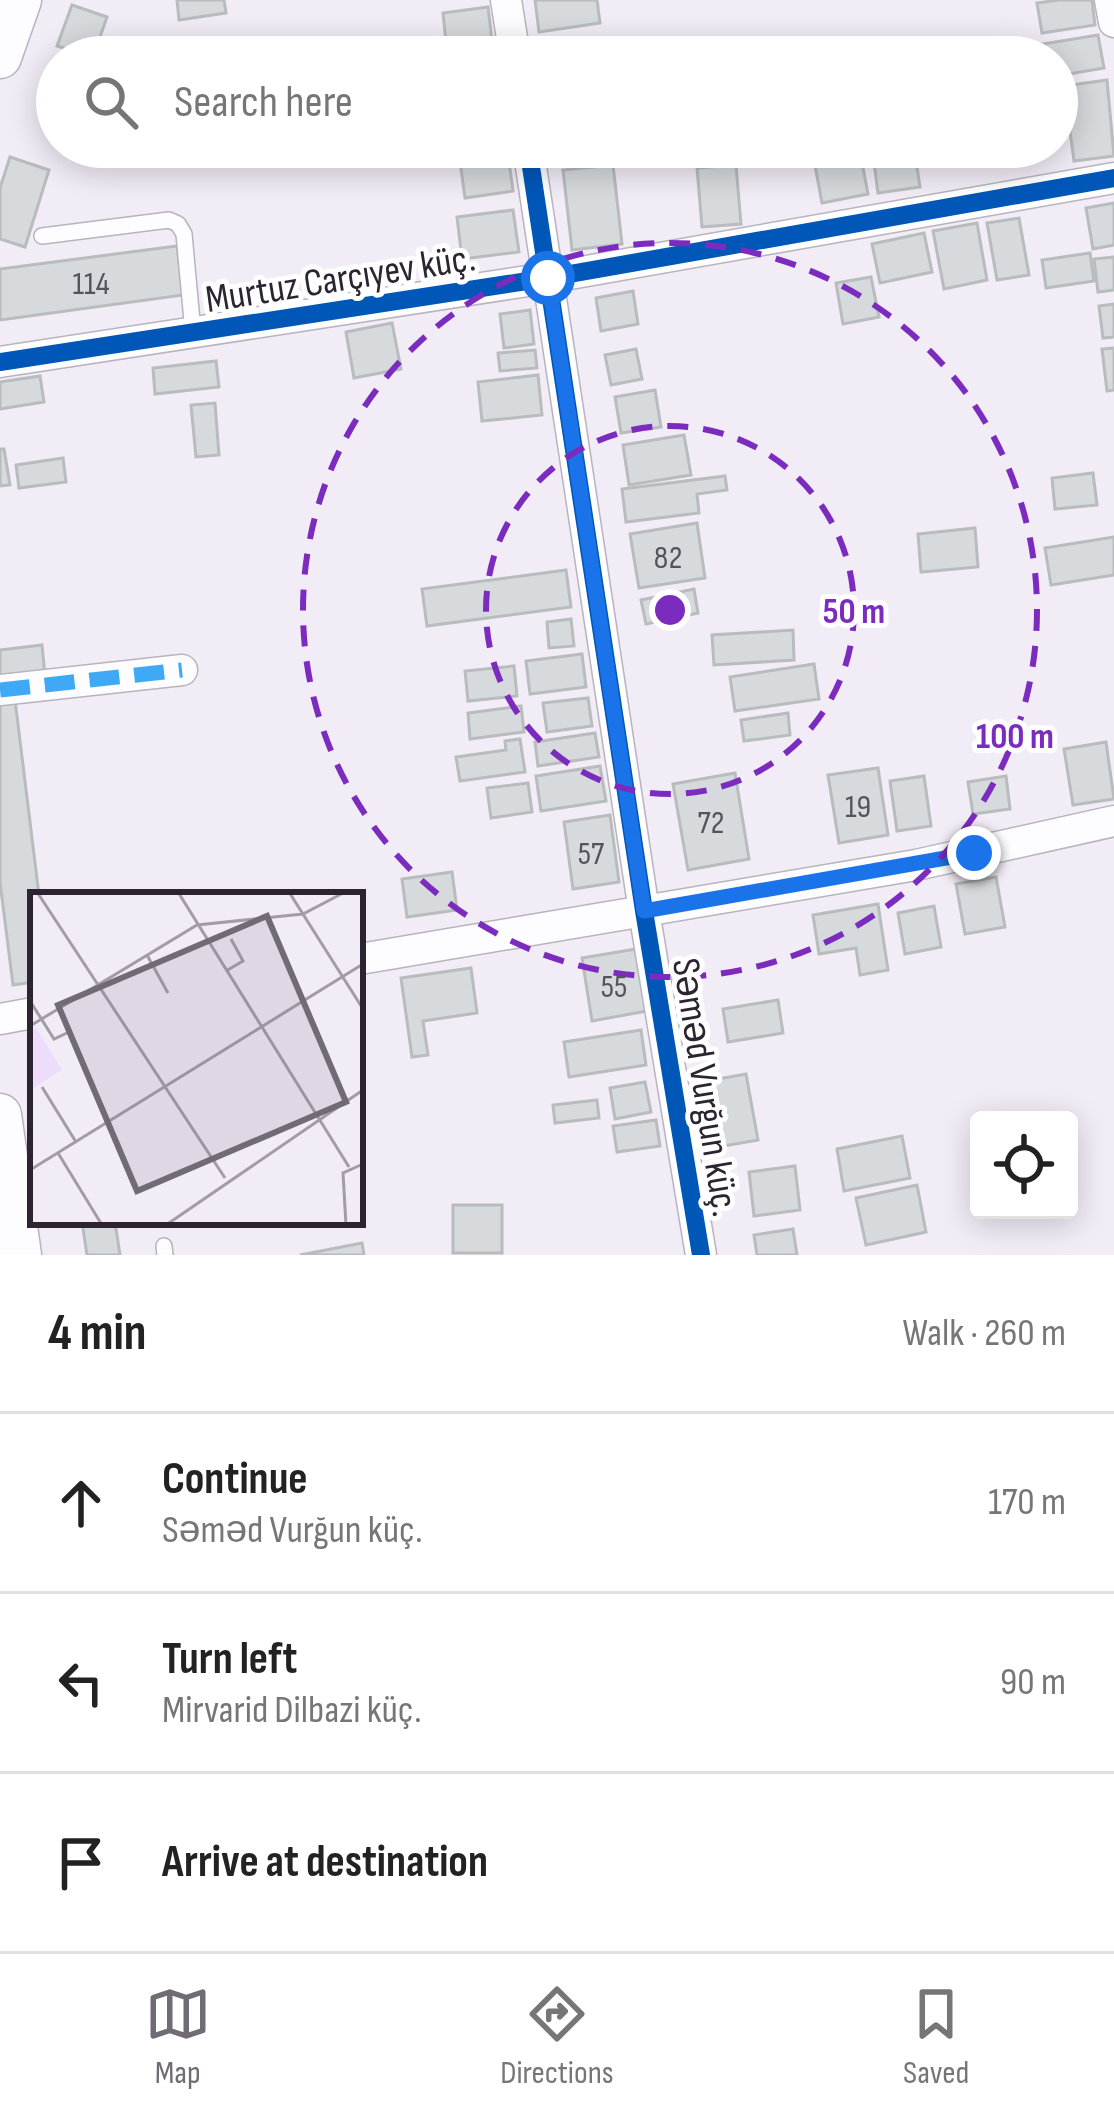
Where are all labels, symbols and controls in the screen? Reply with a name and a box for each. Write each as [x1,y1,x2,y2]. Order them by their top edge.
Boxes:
search box [36,36,1078,168]
icon: search [78,69,144,135]
text: Search here [174,75,353,130]
street label: Murtuz Carçıyev küç. [202,235,479,324]
route start [521,251,575,305]
house number: 114 [73,264,110,304]
house number: 82 [654,538,682,578]
centre of rings [649,589,691,631]
text: 50 m [823,591,885,634]
text: 100 m [976,716,1054,759]
house number: 19 [845,787,871,827]
house number: 72 [698,803,724,843]
route end [947,826,1001,880]
house number: 57 [578,834,604,874]
inset map [30,892,363,1225]
street label: Səməd Vurğun küç. [661,955,748,1220]
house number: 55 [601,967,627,1007]
map controls [970,1111,1078,1219]
button: locate [970,1111,1078,1219]
text: 4 min [48,1303,147,1364]
text: Walk · 260 m [903,1310,1066,1357]
text: Continue [162,1452,308,1507]
icon: ahead [48,1470,114,1536]
text: 170 m [988,1479,1066,1526]
text: Səməd Vurğun küç. [162,1507,423,1554]
text: Turn left [162,1632,297,1687]
icon: left [48,1650,114,1716]
text: 90 m [1000,1659,1066,1706]
text: Mirvarid Dilbazi küç. [162,1687,422,1734]
icon: arrive [48,1830,114,1896]
text: Arrive at destination [162,1835,488,1890]
tab: Map [145,1981,211,2093]
tab: Directions [500,1981,614,2093]
tab: Saved [903,1981,969,2093]

